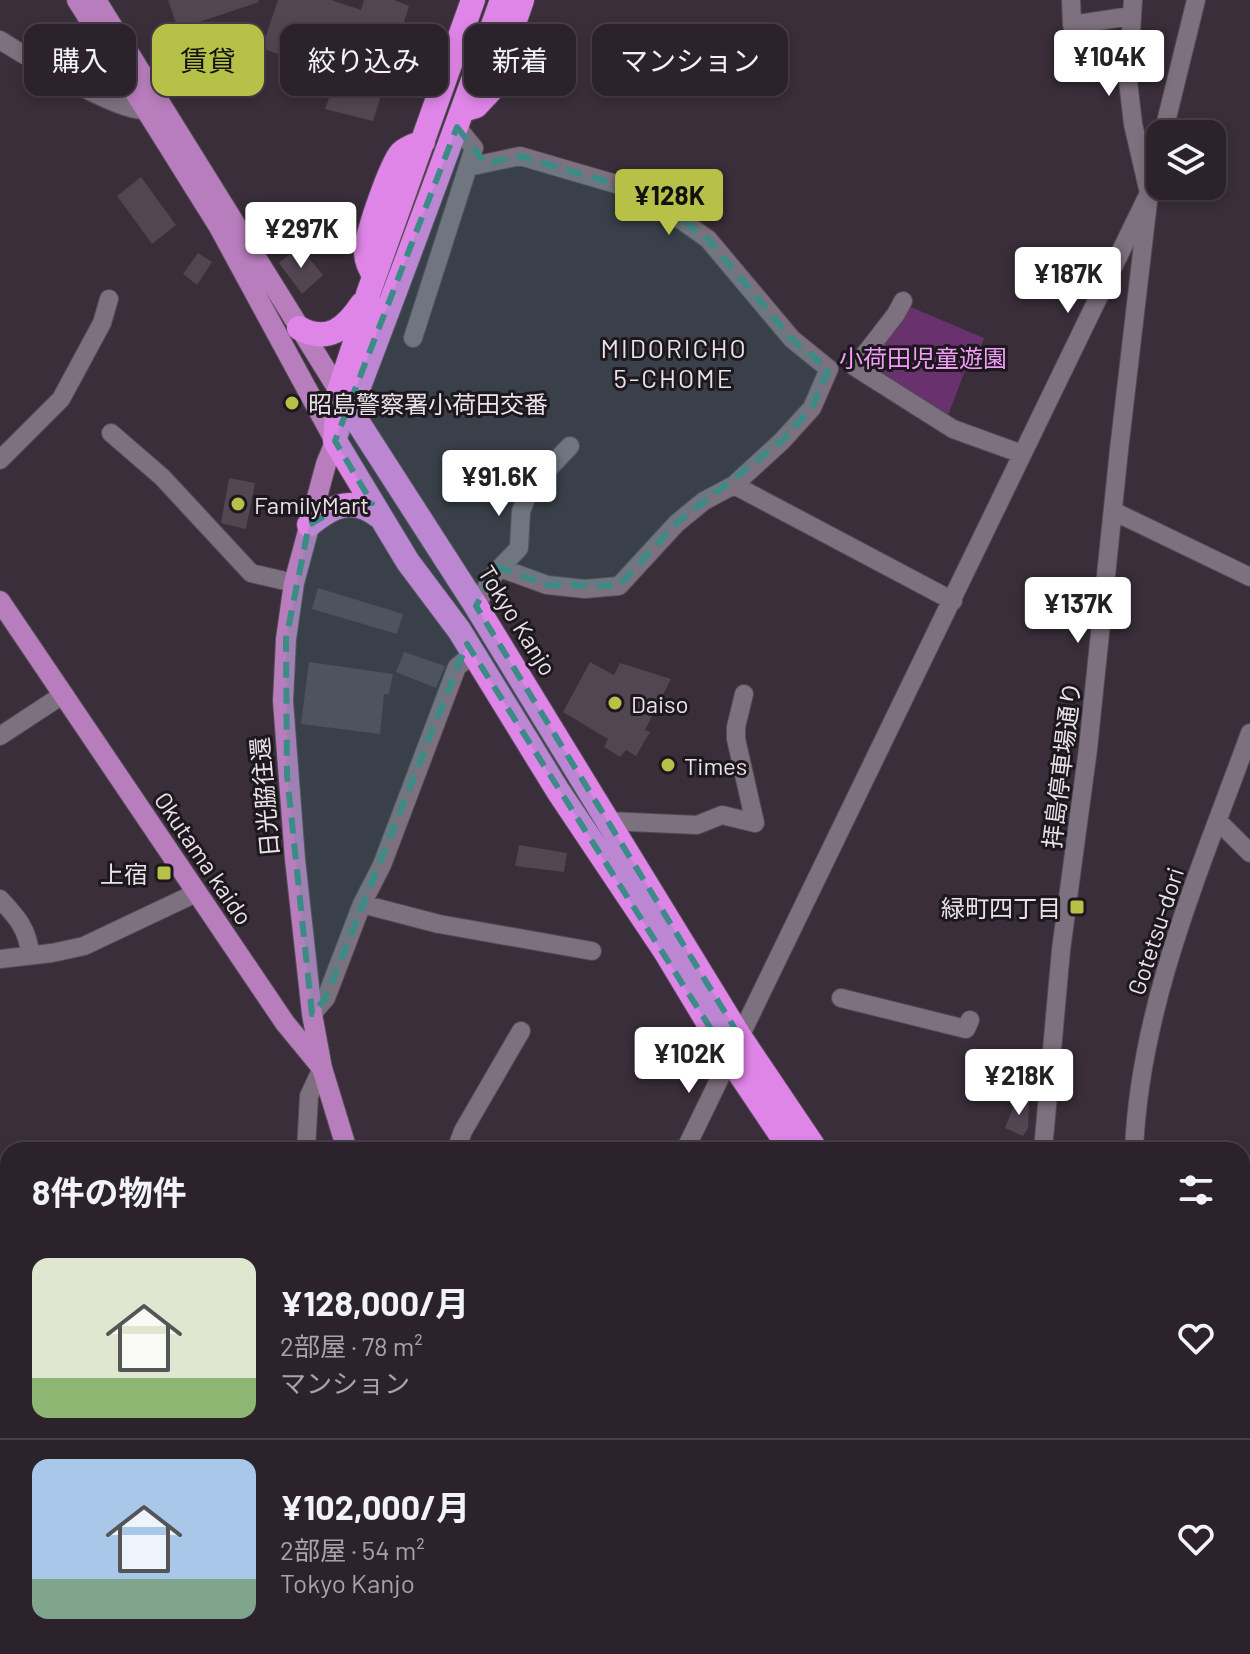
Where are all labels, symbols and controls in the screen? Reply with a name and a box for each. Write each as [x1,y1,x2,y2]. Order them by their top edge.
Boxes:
chip: 購入 [24,24,136,96]
chip: 賃貸 [152,24,264,96]
chip: 絞り込み [280,24,448,96]
chip: 新着 [464,24,576,96]
chip: マンション [592,24,788,96]
pin: ¥104K [1053,30,1165,98]
text: ¥104K [1072,40,1146,71]
map controls [1146,120,1226,200]
button: layers [1146,120,1226,200]
pin: ¥128K [613,169,725,237]
text: ¥128K [633,179,705,210]
pin: ¥297K [245,202,357,270]
text: ¥297K [263,212,339,243]
pin: ¥187K [1012,247,1124,315]
text: ¥187K [1033,257,1103,288]
district label: MIDORICHO 5-CHOME [600,332,748,393]
park label: 小荷田児童遊園 [839,343,1007,372]
place label: 昭島警察署小荷田交番 [308,389,548,418]
marker: 昭島警察署小荷田交番 [283,394,301,412]
pin: ¥91.6K [434,450,564,518]
text: ¥91.6K [460,460,538,491]
place label: FamilyMart [254,490,369,519]
marker: FamilyMart [229,495,247,513]
street label: Tokyo Kanjo [473,560,563,680]
pin: ¥137K [1022,577,1134,645]
text: ¥137K [1043,587,1113,618]
street label: 拝島停車場通り [1036,680,1086,850]
place label: Daiso [631,689,689,718]
marker: Daiso [606,694,624,712]
street label: 日光脇往還 [244,736,284,858]
place label: Times [684,751,747,780]
marker: Times [659,756,677,774]
street label: Okutama kaido [149,786,259,930]
place label: 上宿 [100,859,148,888]
marker: 上宿 [155,864,173,882]
street label: Gotetsu-dori [1121,864,1189,998]
place label: 緑町四丁目 [941,893,1061,922]
marker: 緑町四丁目 [1068,898,1086,916]
pin: ¥102K [633,1027,745,1095]
text: ¥102K [653,1037,725,1068]
pin: ¥218K [963,1049,1075,1117]
text: ¥218K [983,1059,1055,1090]
icon: filters [1174,1168,1218,1212]
text: 8件の物件 [32,1171,186,1212]
text: ¥128,000/月 [280,1282,469,1323]
icon: home [96,1290,192,1386]
icon: heart [1174,1316,1218,1360]
text: 2部屋 · 78 m² [280,1330,423,1361]
text: マンション [280,1367,410,1398]
text: ¥102,000/月 [280,1486,470,1527]
icon: home [96,1491,192,1587]
icon: heart [1174,1517,1218,1561]
text: 2部屋 · 54 m² [280,1534,425,1565]
text: Tokyo Kanjo [280,1567,415,1598]

